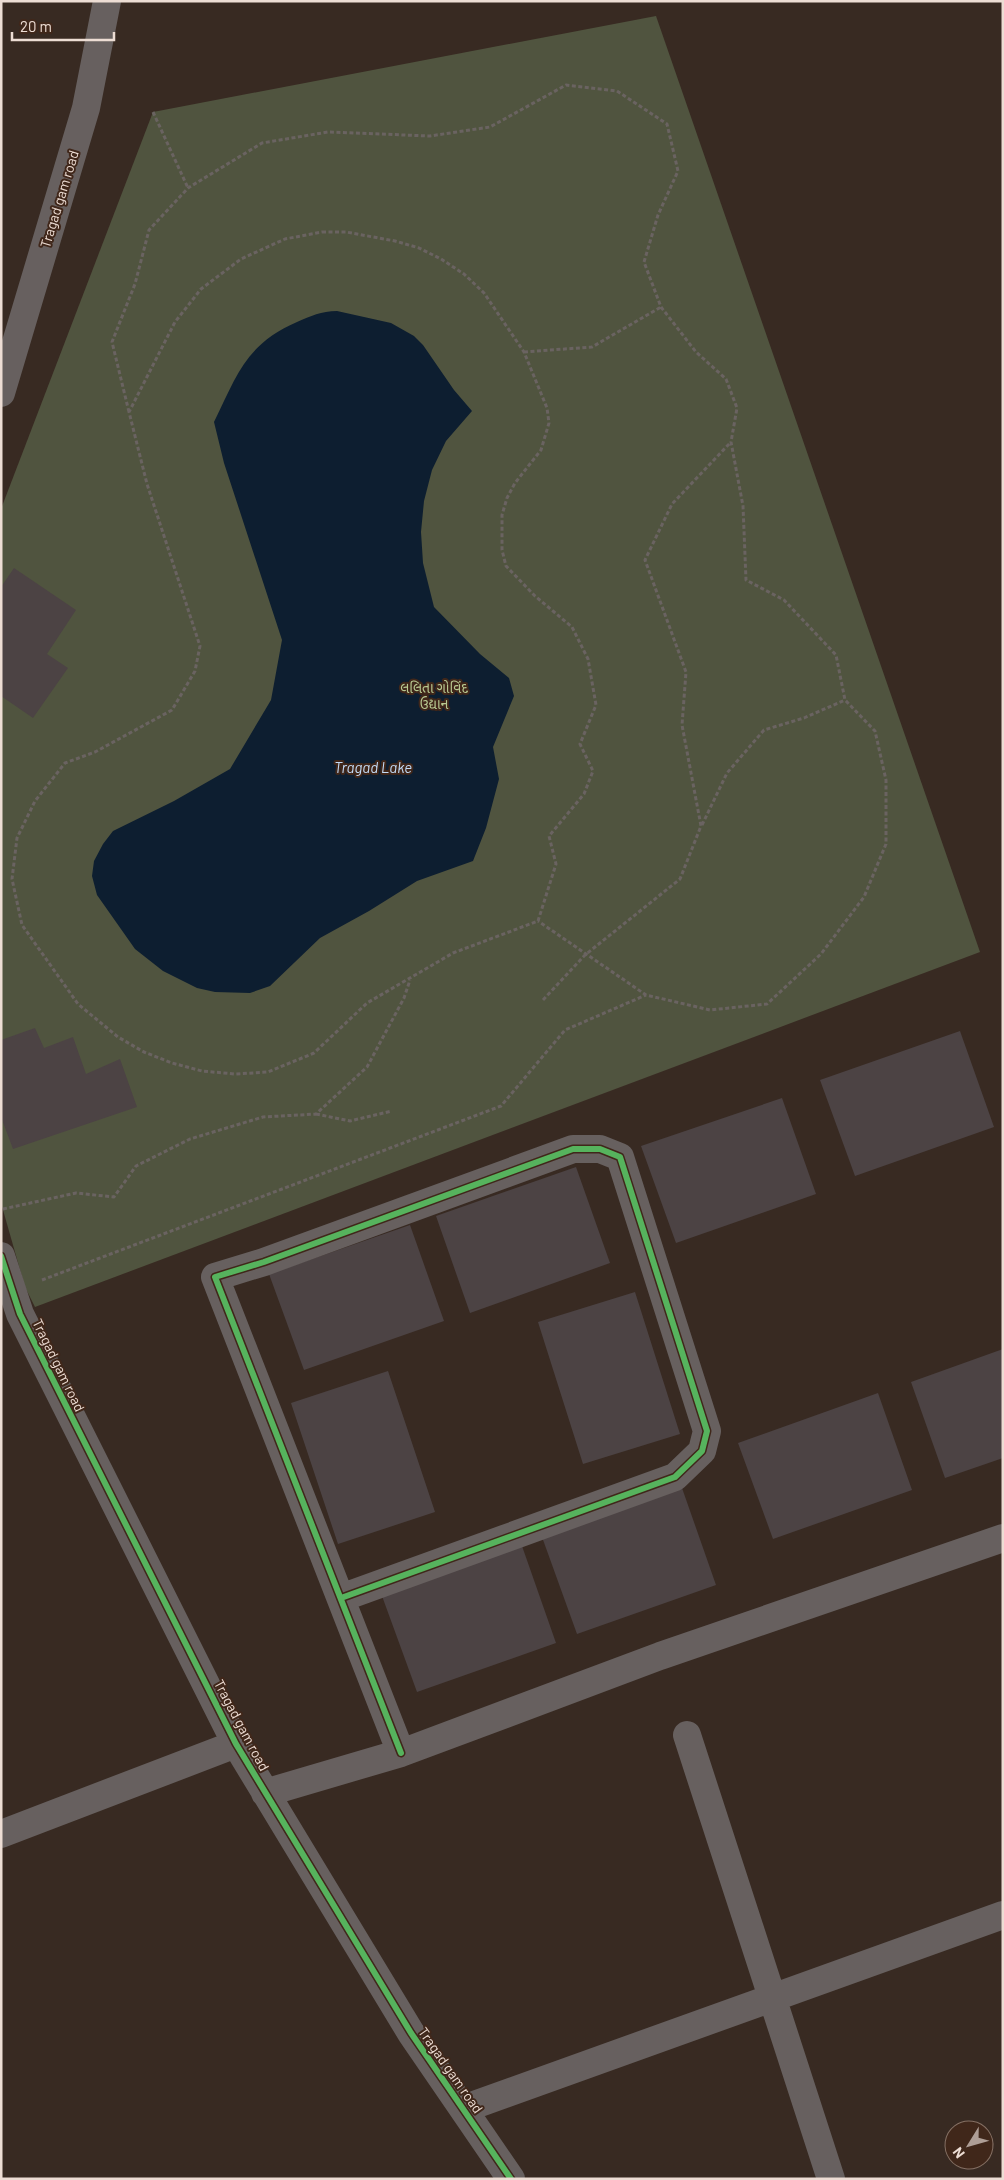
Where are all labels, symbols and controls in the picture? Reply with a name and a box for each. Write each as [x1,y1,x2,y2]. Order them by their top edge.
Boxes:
scale bar [12,10,115,42]
text: 20 m [20,17,52,35]
street label: Tragad gam road [36,148,82,250]
park label: લલિતા ગોવિંદ ઉદ્યાન [400,679,468,712]
water label: Tragad Lake [334,758,412,776]
street label: Tragad gam road [29,1316,89,1414]
street label: Tragad gam road [211,1676,273,1774]
street label: Tragad gam road [415,2024,487,2116]
north arrow [944,2120,994,2170]
text: N [949,2144,968,2162]

